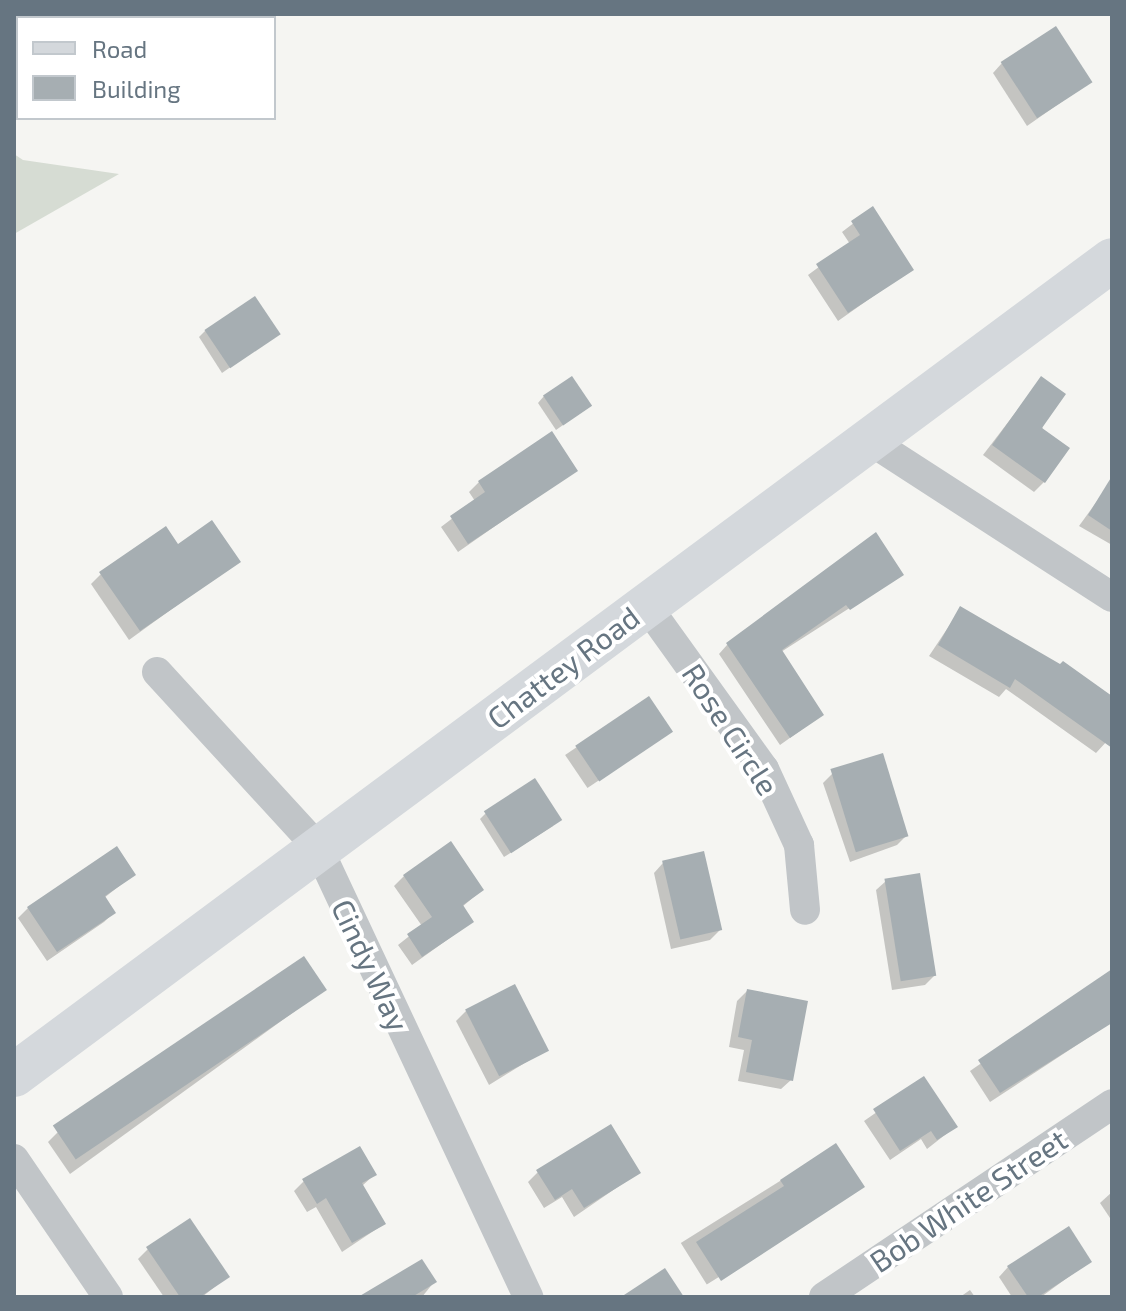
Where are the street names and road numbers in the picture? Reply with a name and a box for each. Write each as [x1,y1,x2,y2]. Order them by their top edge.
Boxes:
street label: Chattey Road [480,598,646,736]
street label: Rose Circle [675,657,787,801]
street label: Cindy Way [325,893,417,1037]
street label: Bob White Street [862,1121,1074,1279]

